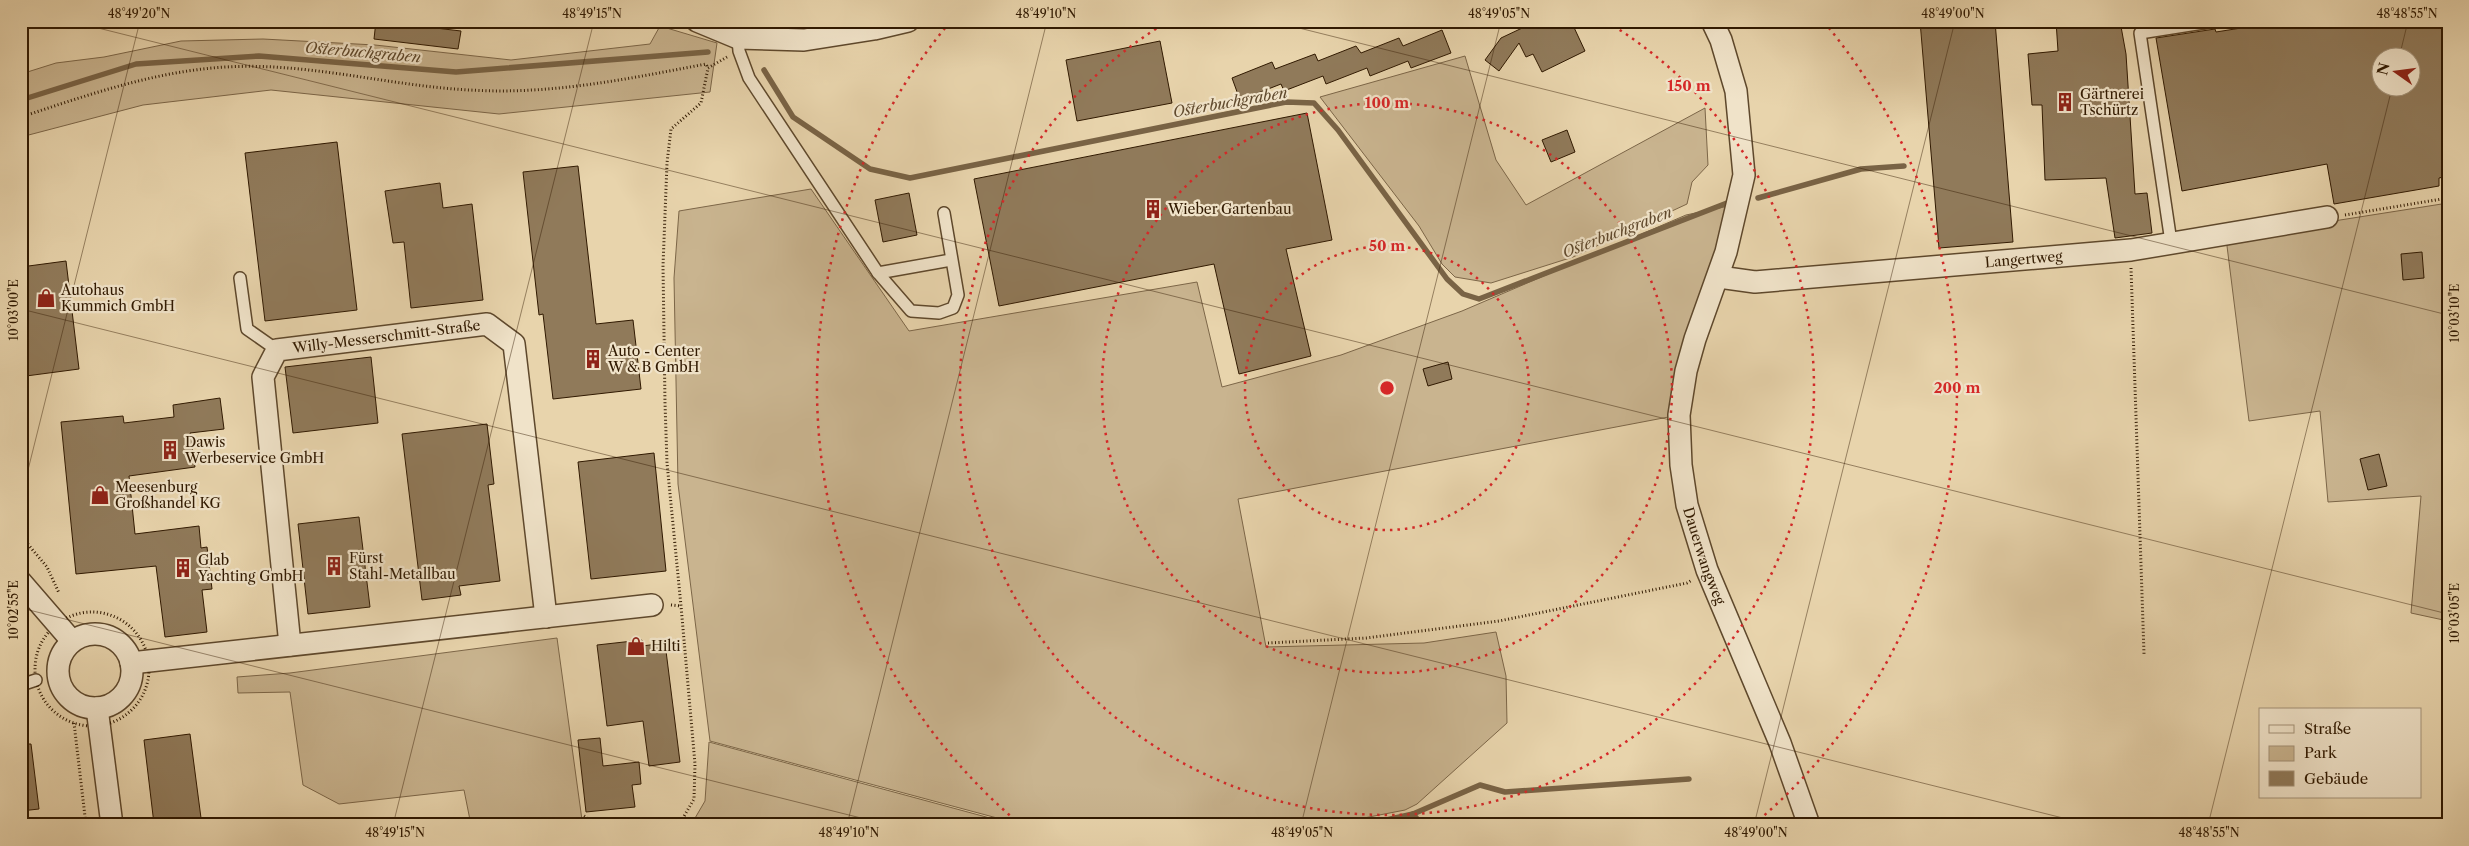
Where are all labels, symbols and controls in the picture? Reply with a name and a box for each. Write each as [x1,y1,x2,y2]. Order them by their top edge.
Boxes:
text: 48°49'20"N [108,6,170,21]
text: 48°49'15"N [562,6,622,21]
text: 48°49'10"N [1016,6,1076,21]
text: 48°49'05"N [1468,6,1530,21]
text: 48°49'00"N [1921,6,1985,21]
text: 48°48'55"N [2376,6,2438,21]
water label: Osterbuchgraben [304,37,422,67]
north arrow [2372,48,2422,98]
text: N [2373,61,2394,77]
text: 150 m [1667,76,1711,95]
water label: Osterbuchgraben [1171,83,1289,121]
place label: Gärtnerei Tschürtz [2080,85,2144,119]
building icon: Gärtnerei Tschürtz [2054,91,2076,113]
text: 100 m [1365,93,1409,112]
building icon: Wieber Gartenbau [1142,198,1164,220]
place label: Wieber Gartenbau [1167,200,1292,218]
water label: Osterbuchgraben [1559,202,1675,262]
text: 50 m [1369,236,1405,255]
street label: Langertweg [1984,247,2064,271]
text: 10°03'00"E [6,279,21,341]
place label: Autohaus Kummich GmbH [60,281,175,315]
text: 10°03'10"E [2447,284,2462,342]
shop icon: Autohaus Kummich GmbH [35,287,57,309]
street label: Willy-Messerschmitt-Straße [290,316,482,357]
place label: Auto - Center W & B GmbH [607,342,700,376]
building icon: Auto - Center W & B GmbH [582,348,604,370]
text: 200 m [1934,378,1980,397]
centre of rings [1378,379,1396,397]
place label: Dawis Werbeservice GmbH [184,433,324,467]
building icon: Dawis Werbeservice GmbH [159,439,181,461]
place label: Meesenburg Großhandel KG [115,478,221,512]
shop icon: Meesenburg Großhandel KG [89,484,111,506]
street label: Dauerwangweg [1679,505,1730,608]
place label: Fürst Stahl-Metallbau [349,549,456,583]
place label: Glab Yachting GmbH [197,551,304,585]
building icon: Fürst Stahl-Metallbau [323,555,345,577]
building icon: Glab Yachting GmbH [172,557,194,579]
text: 10°02'55"E [6,580,21,640]
text: 10°03'05"E [2447,583,2462,643]
shop icon: Hilti [625,635,647,657]
place label: Hilti [651,637,681,655]
legend [2259,708,2422,798]
text: Straße [2304,719,2351,738]
text: Park [2304,743,2338,762]
text: Gebäude [2304,769,2368,788]
text: 48°49'15"N [365,825,425,840]
text: 48°49'10"N [819,825,879,840]
text: 48°49'05"N [1271,825,1333,840]
text: 48°49'00"N [1724,825,1788,840]
text: 48°48'55"N [2178,825,2240,840]

